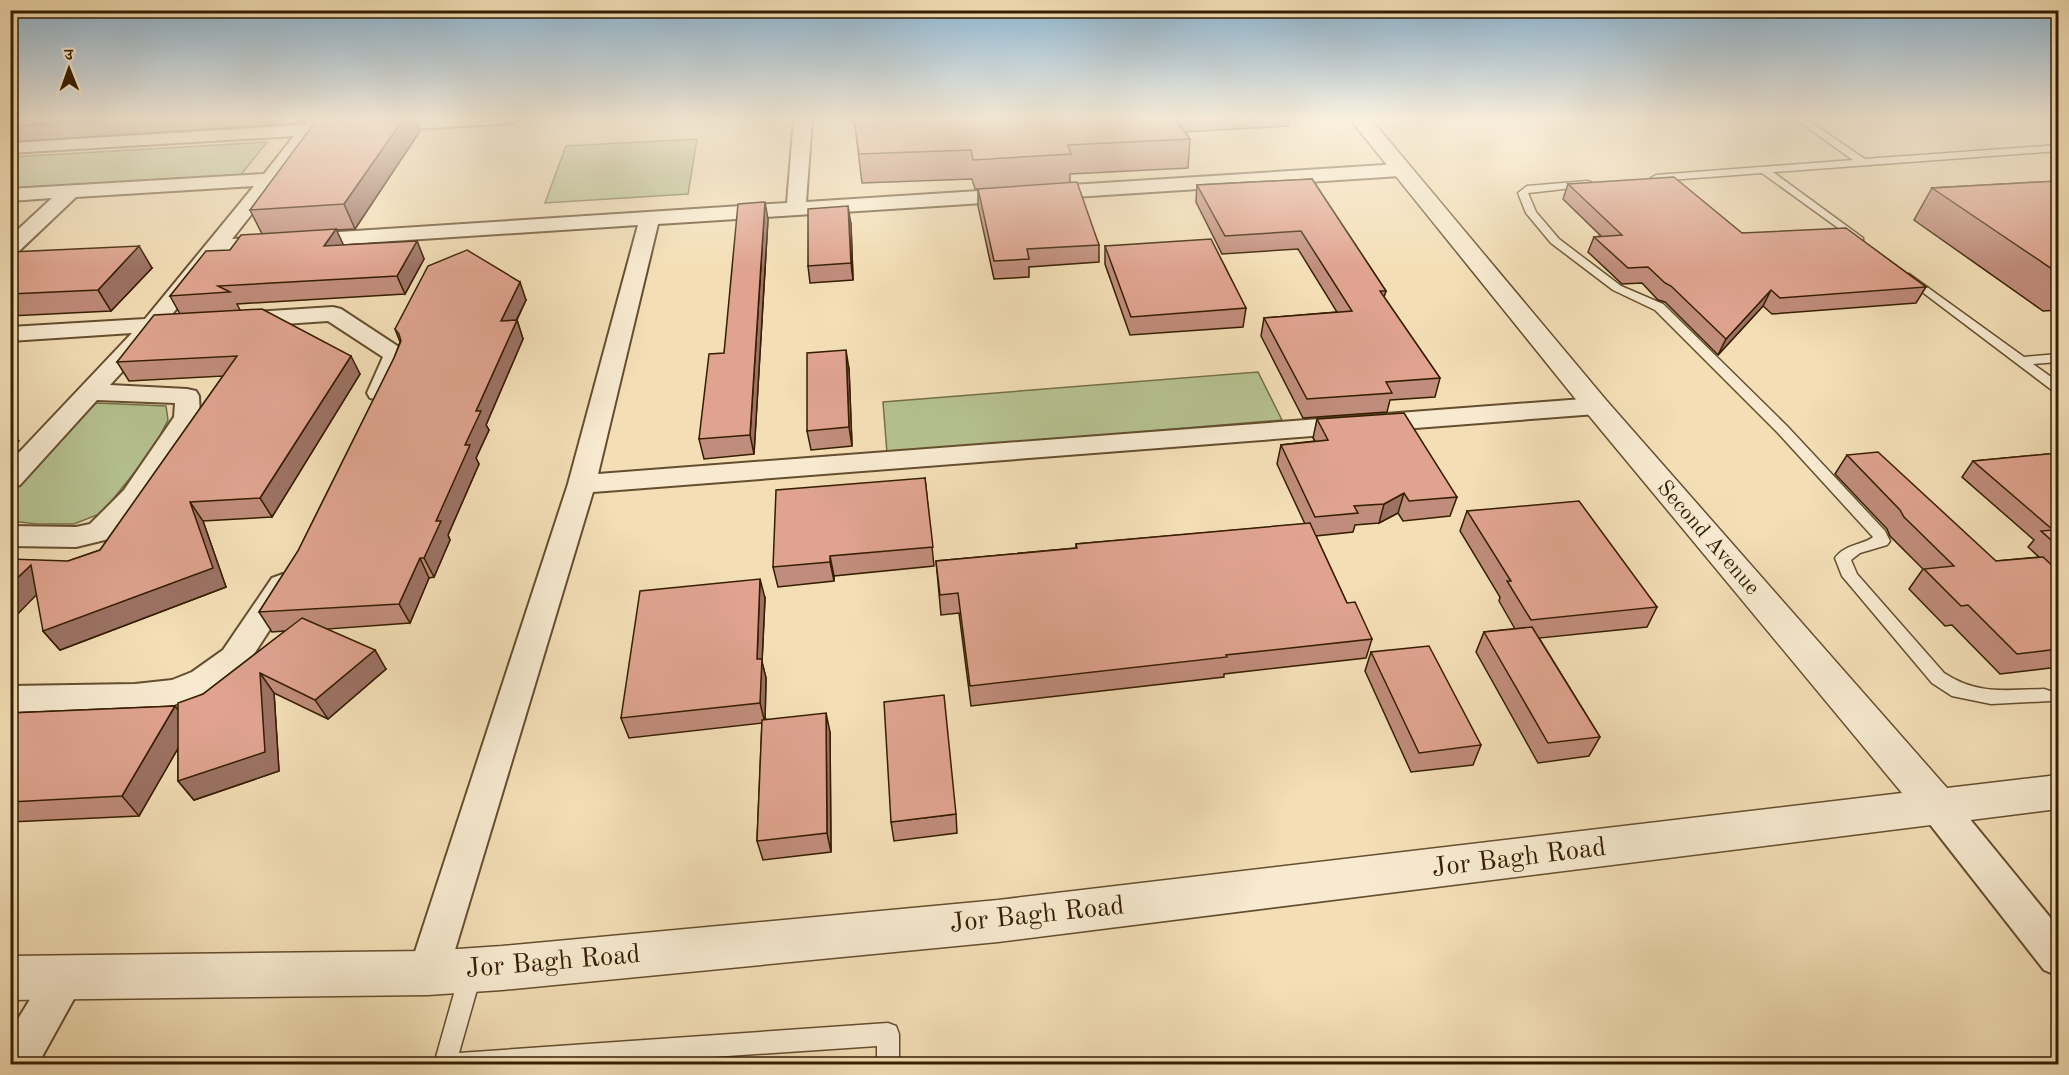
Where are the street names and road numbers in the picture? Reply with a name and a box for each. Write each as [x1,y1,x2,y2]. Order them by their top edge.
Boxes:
street label: Second Avenue [1653,477,1763,599]
street label: Jor Bagh Road [1430,834,1608,882]
street label: Jor Bagh Road [948,892,1126,938]
street label: Jor Bagh Road [464,941,642,983]

